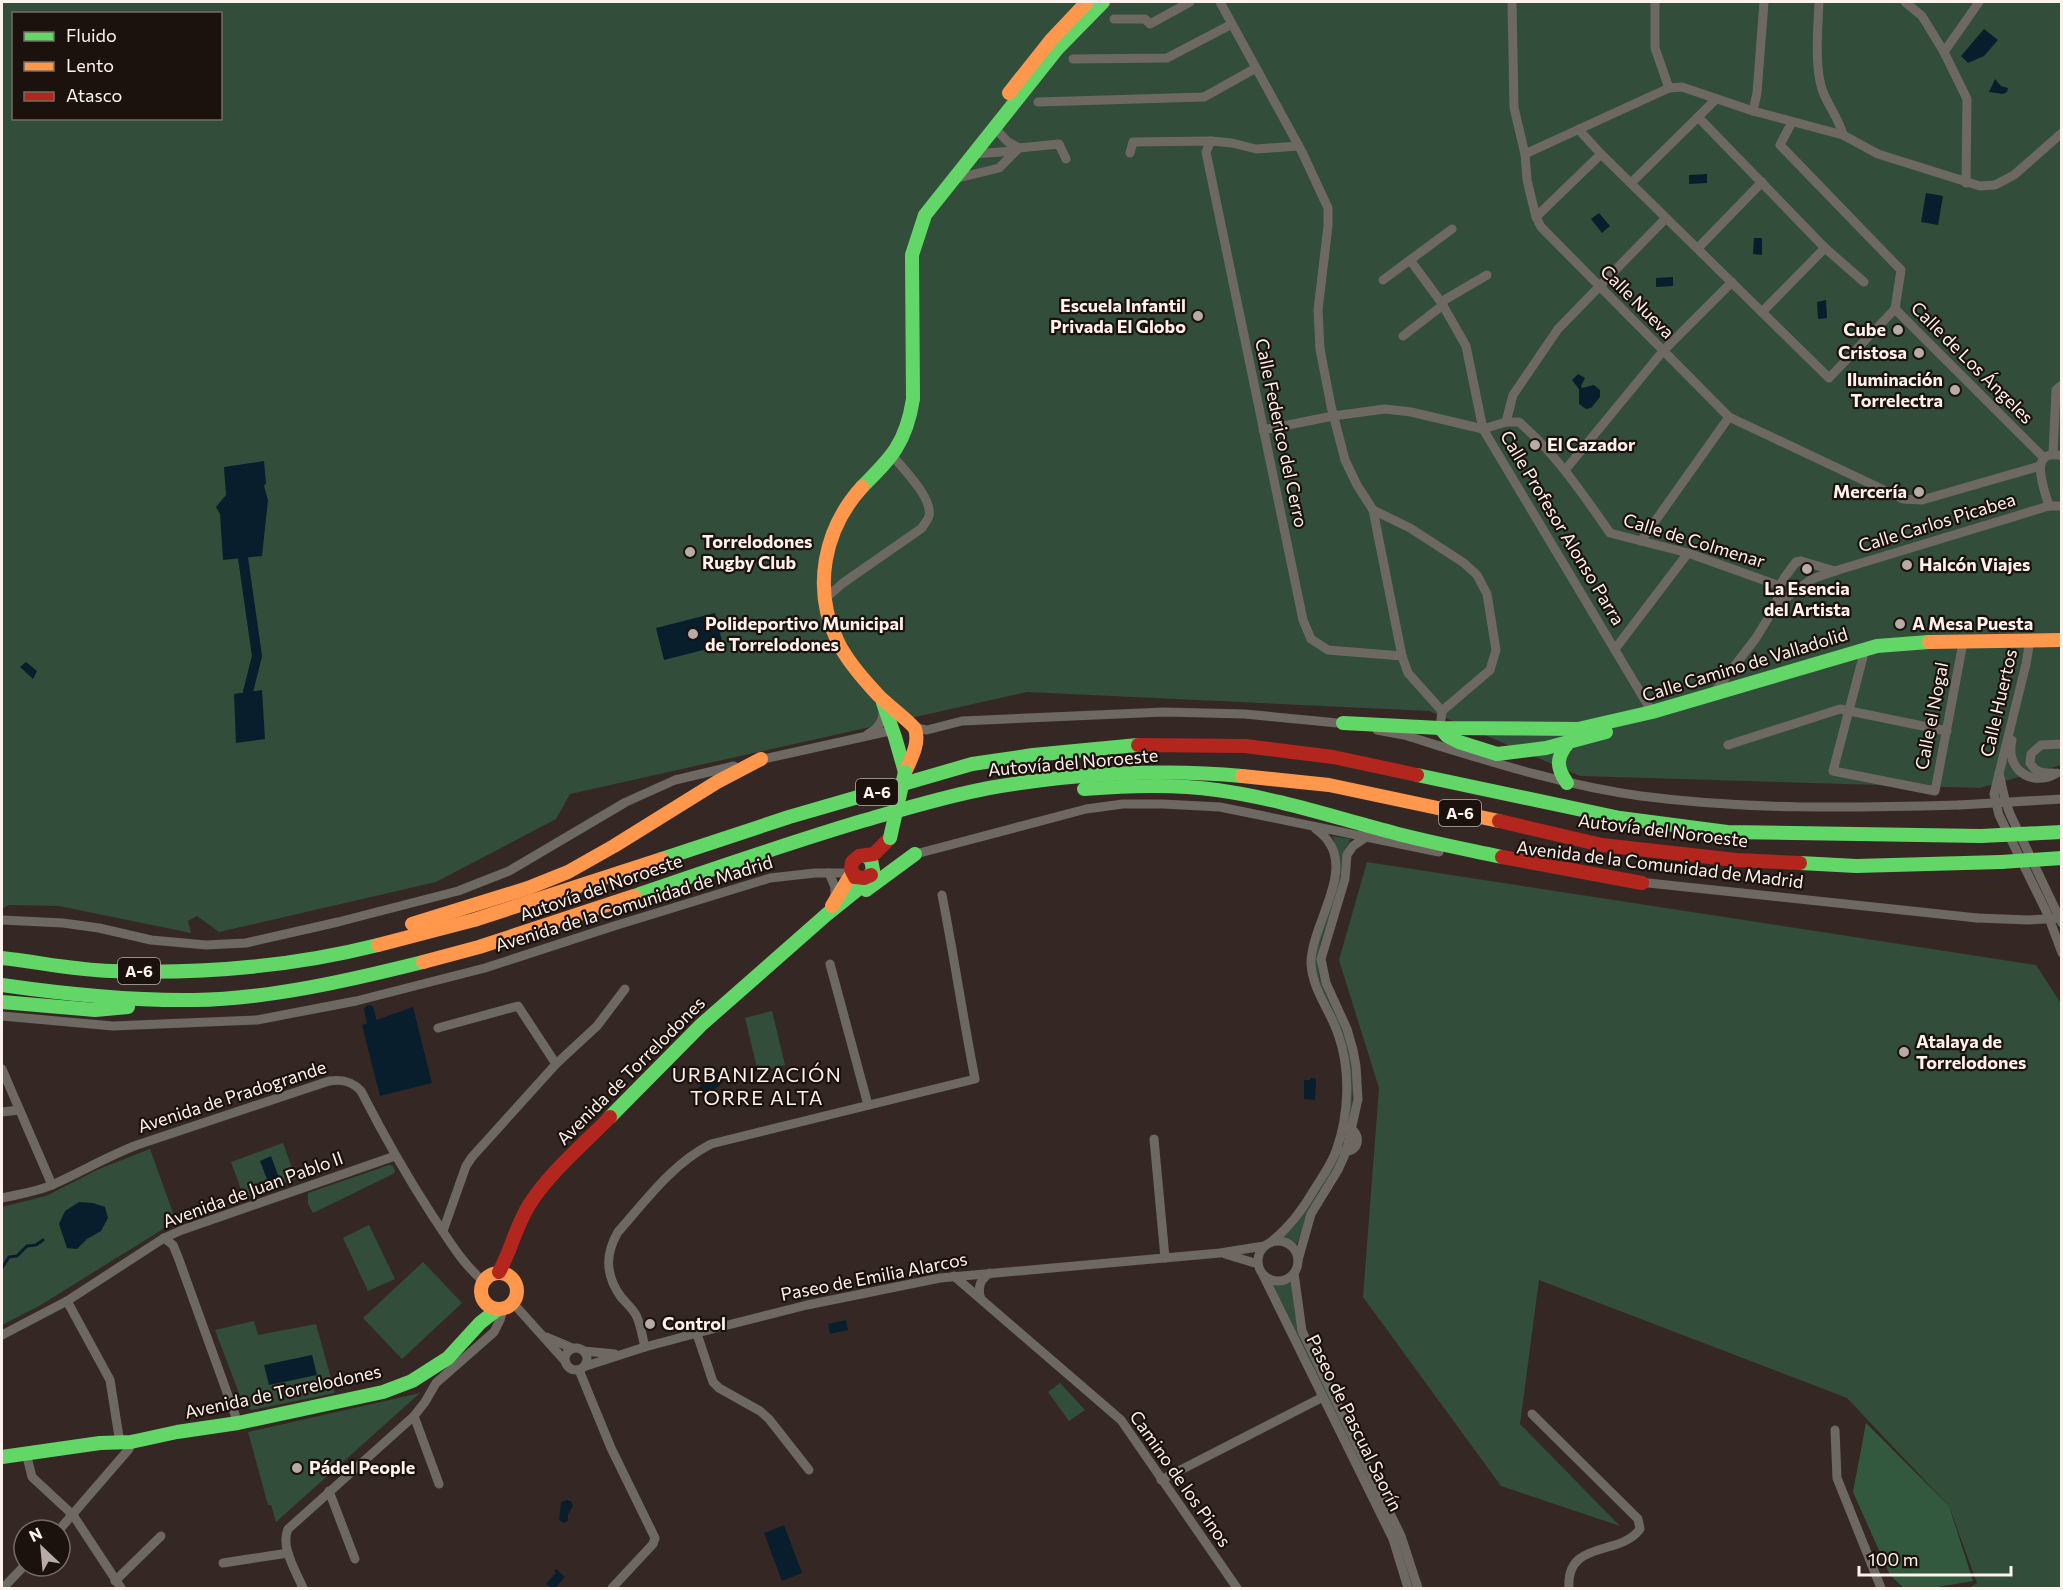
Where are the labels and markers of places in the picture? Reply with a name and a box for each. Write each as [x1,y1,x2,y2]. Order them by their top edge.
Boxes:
place label: Escuela Infantil Privada El Globo [1050,294,1186,337]
marker: Escuela Infantil Privada El Globo [1191,309,1205,323]
place label: Cube [1843,318,1886,340]
marker: Cube [1891,323,1905,337]
place label: Cristosa [1838,341,1907,363]
marker: Cristosa [1912,346,1926,360]
place label: Iluminación Torrelectra [1847,368,1943,411]
marker: Iluminación Torrelectra [1948,383,1962,397]
place label: El Cazador [1547,433,1636,455]
marker: El Cazador [1528,438,1542,452]
place label: Mercería [1833,480,1907,502]
marker: Mercería [1912,485,1926,499]
place label: Torrelodones Rugby Club [702,530,812,573]
marker: Torrelodones Rugby Club [683,545,697,559]
place label: Halcón Viajes [1919,553,2030,575]
marker: Halcón Viajes [1900,558,1914,572]
marker: La Esencia del Artista [1800,562,1814,576]
place label: La Esencia del Artista [1764,577,1850,620]
place label: Polideportivo Municipal de Torrelodones [705,612,904,655]
place label: A Mesa Puesta [1912,612,2033,634]
marker: A Mesa Puesta [1893,617,1907,631]
marker: Polideportivo Municipal de Torrelodones [686,627,700,641]
place label: Atalaya de Torrelodones [1916,1030,2026,1073]
marker: Atalaya de Torrelodones [1897,1045,1911,1059]
place label: Control [662,1312,726,1334]
marker: Control [643,1317,657,1331]
place label: Pádel People [309,1456,415,1478]
marker: Pádel People [290,1461,304,1475]

